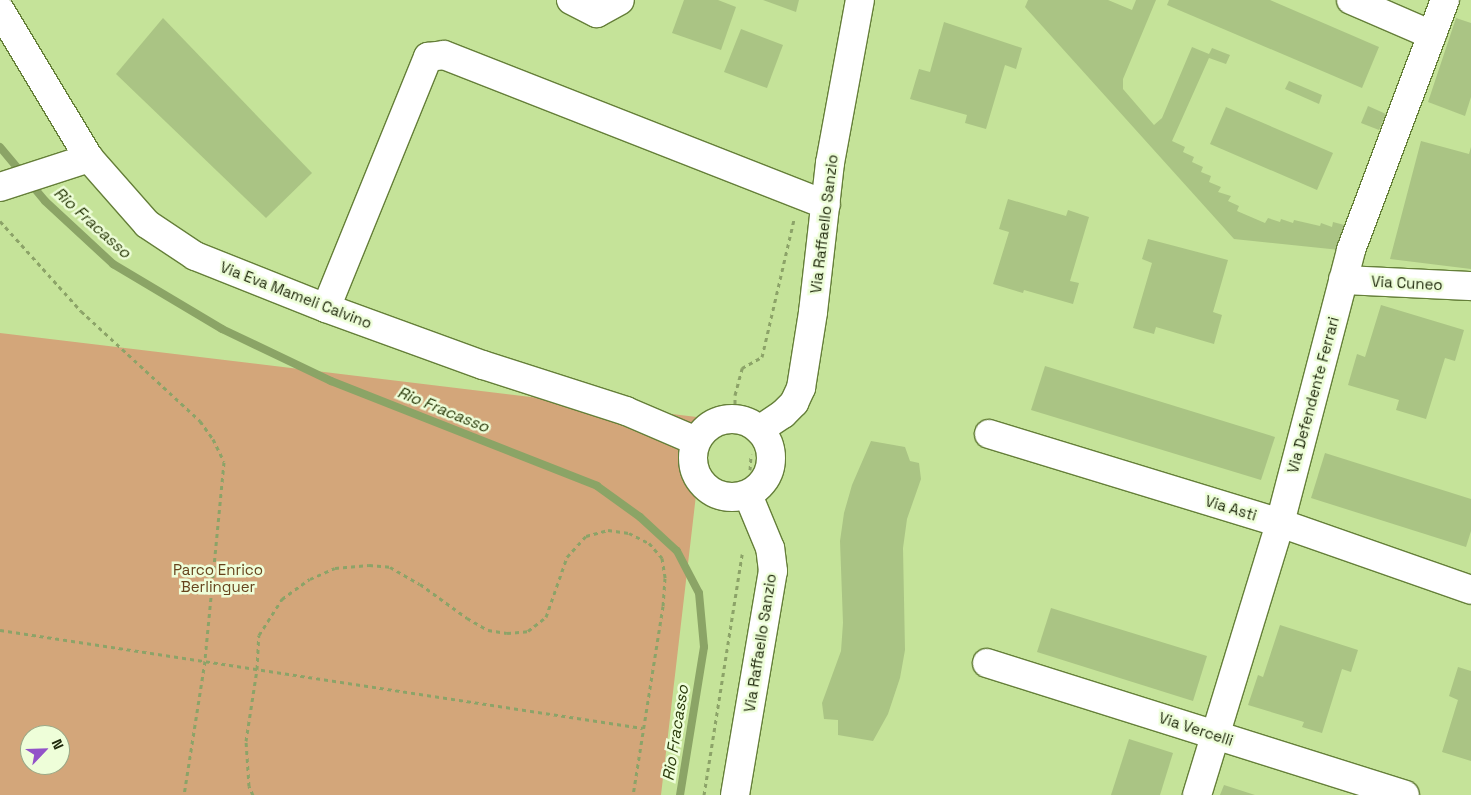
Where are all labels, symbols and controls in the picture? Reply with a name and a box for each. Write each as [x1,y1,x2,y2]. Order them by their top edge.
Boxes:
street label: Via Raffaello Sanzio [807,153,841,295]
water label: Rio Fracasso [50,183,134,263]
street label: Via Eva Mameli Calvino [218,258,374,332]
street label: Via Cuneo [1371,272,1443,294]
street label: Via Defendente Ferrari [1283,315,1343,475]
water label: Rio Fracasso [395,383,491,437]
street label: Via Asti [1203,492,1259,524]
park label: Parco Enrico Berlinguer [173,560,263,595]
street label: Via Raffaello Sanzio [740,572,780,714]
water label: Rio Fracasso [659,684,693,782]
street label: Via Vercelli [1156,708,1236,750]
north arrow [20,725,70,775]
text: N [48,736,68,752]

